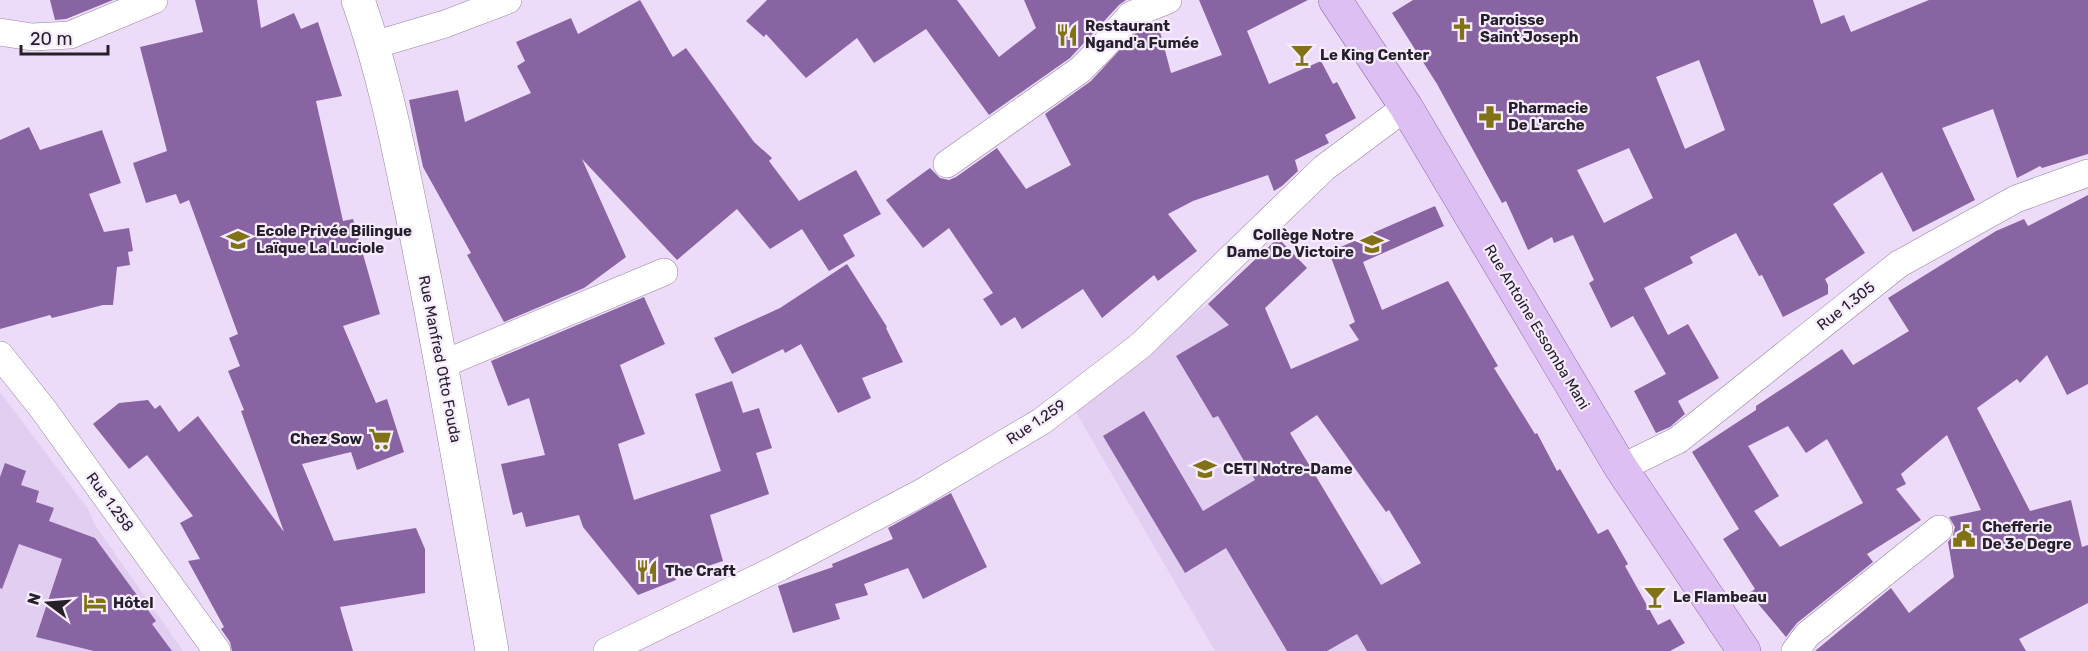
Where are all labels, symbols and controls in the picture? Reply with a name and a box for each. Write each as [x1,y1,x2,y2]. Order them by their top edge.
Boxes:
place label: Paroisse Saint Joseph [1480,11,1579,46]
church icon: Paroisse Saint Joseph [1449,16,1475,42]
place label: Restaurant Ngand'a Fumée [1085,17,1199,52]
scale bar [21,18,108,56]
restaurant icon: Restaurant Ngand'a Fumée [1054,22,1080,48]
text: 20 m [30,28,72,50]
bar icon: Le King Center [1289,42,1315,68]
place label: Le King Center [1320,46,1429,64]
place label: Pharmacie De L'arche [1508,99,1588,134]
pharmacy icon: Pharmacie De L'arche [1477,104,1503,130]
place label: Ecole Privée Bilingue Laïque La Luciole [256,222,412,257]
place label: Collège Notre Dame De Victoire [1227,226,1354,261]
school or university icon: Ecole Privée Bilingue Laïque La Luciole [225,227,251,253]
school or university icon: Collège Notre Dame De Victoire [1359,231,1385,257]
street label: Rue Antoine Essomba Mani [1481,241,1593,413]
street label: Rue Manfred Otto Fouda [415,274,465,444]
street label: Rue 1.305 [1813,278,1879,334]
street label: Rue 1.259 [1003,396,1069,448]
supermarket icon: Chez Sow [367,426,393,452]
place label: Chez Sow [290,430,362,448]
school or university icon: CETI Notre-Dame [1192,456,1218,482]
place label: CETI Notre-Dame [1223,460,1353,478]
street label: Rue 1.258 [83,469,137,535]
place label: Chefferie De 3e Degre [1982,518,2072,553]
public building icon: Chefferie De 3e Degre [1951,523,1977,549]
restaurant icon: The Craft [634,558,660,584]
place label: The Craft [665,562,736,580]
north arrow [18,573,78,633]
bar icon: Le Flambeau [1642,584,1668,610]
place label: Le Flambeau [1673,588,1767,606]
hotel icon: Hôtel [82,590,108,616]
text: N [23,591,45,607]
place label: Hôtel [113,594,154,612]

